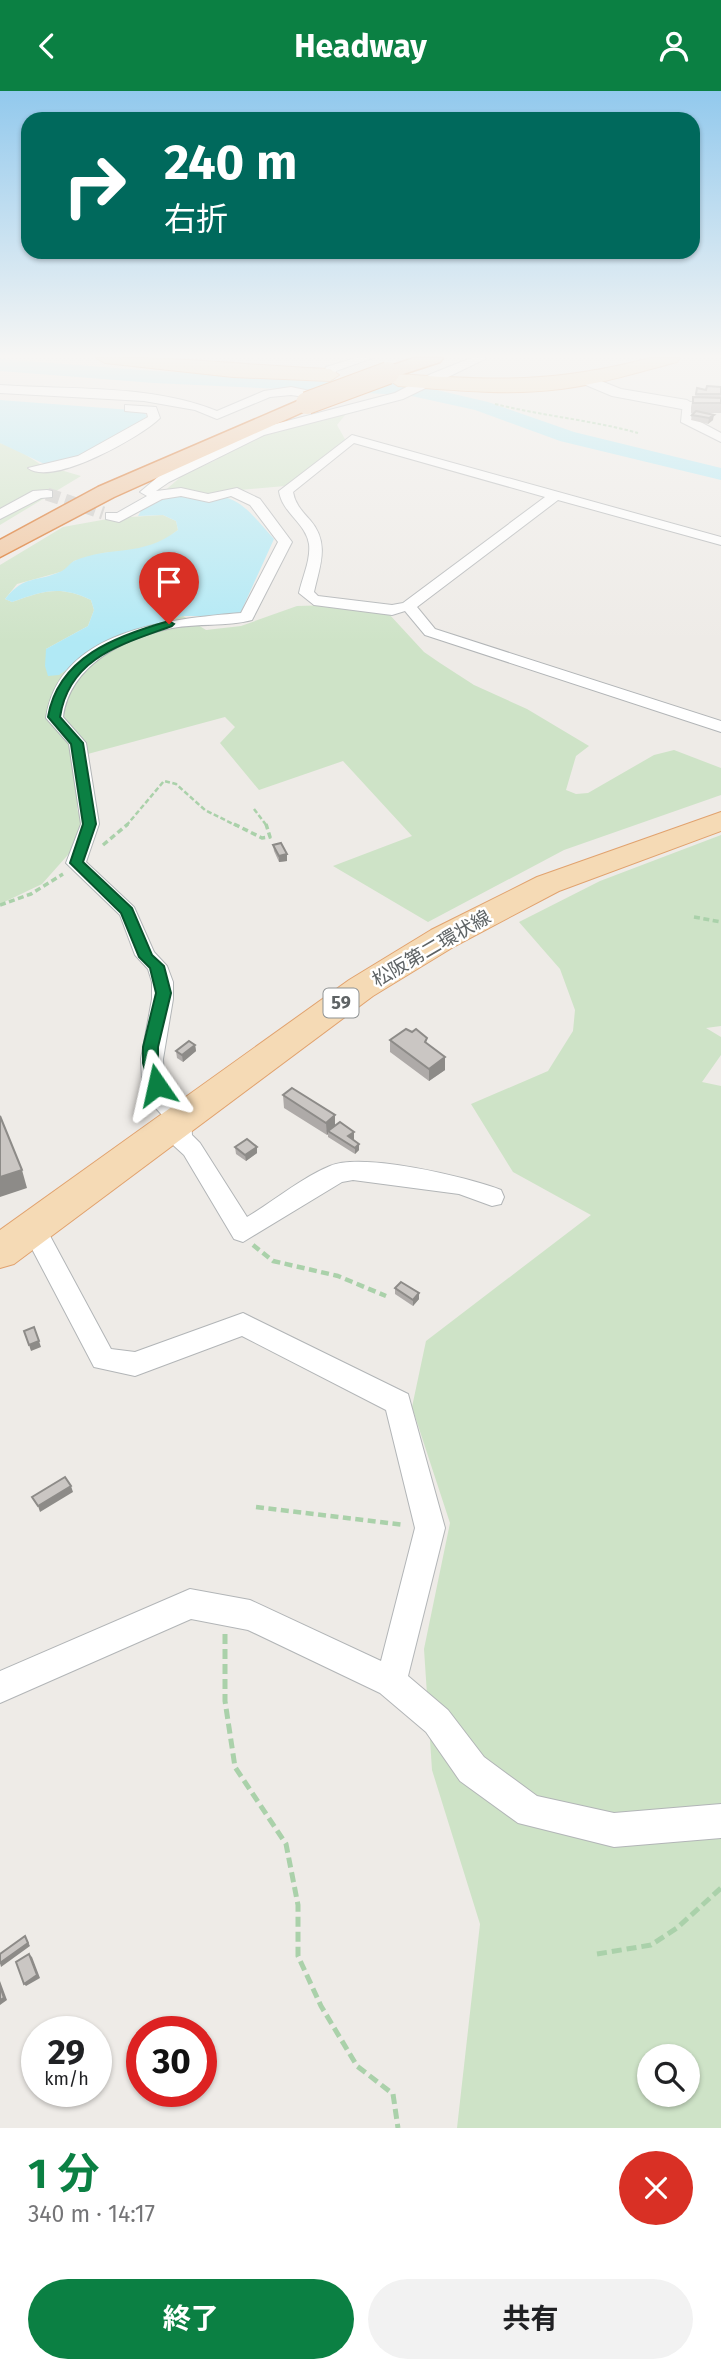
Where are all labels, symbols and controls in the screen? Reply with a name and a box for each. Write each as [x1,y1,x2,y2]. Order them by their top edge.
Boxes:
icon: back [28,27,66,65]
text: Headway [294,27,427,65]
icon: person [655,27,693,65]
text: 240 m [164,133,297,192]
icon: right [49,140,140,231]
text: 右折 [164,200,228,238]
pin [139,552,199,624]
icon: arrive [150,563,188,601]
street label: 松阪第二環状線 [368,905,495,992]
road number: 59 [324,988,358,1017]
position arrow [120,1048,194,1122]
speed limit sign: 30 [126,2016,217,2107]
text: 29 [48,2031,85,2073]
map controls [637,2044,700,2107]
button: search [637,2044,700,2107]
text: km/h [44,2068,89,2090]
text: 1 分 [28,2149,99,2199]
button: close [619,2151,693,2225]
text: 340 m · 14:17 [28,2200,155,2228]
button: 終了 [28,2279,354,2359]
button: 共有 [368,2279,693,2359]

